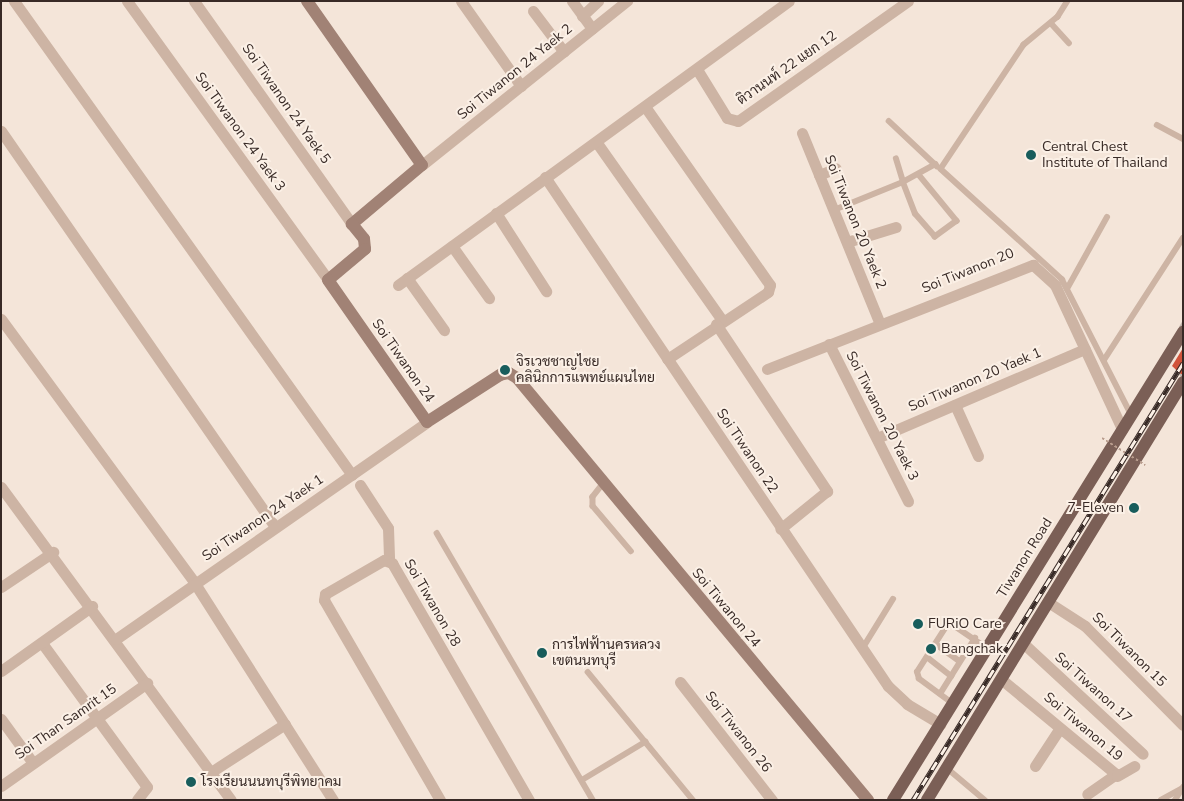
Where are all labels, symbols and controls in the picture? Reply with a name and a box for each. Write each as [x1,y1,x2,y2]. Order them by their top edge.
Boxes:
street label: Soi Tiwanon 24 Yaek 2 [454,21,576,123]
street label: ติวานนท์ 22 แยก 12 [734,27,840,109]
street label: Soi Tiwanon 24 Yaek 5 [238,41,334,167]
street label: Soi Tiwanon 24 Yaek 3 [191,69,289,195]
place label: Central Chest Institute of Thailand [1042,139,1168,172]
marker: Central Chest Institute of Thailand [1024,148,1038,162]
street label: Soi Tiwanon 20 Yaek 2 [820,153,890,291]
street label: Soi Tiwanon 20 [919,245,1017,297]
street label: Soi Tiwanon 24 [368,316,438,406]
street label: Soi Tiwanon 20 Yaek 1 [906,344,1044,416]
street label: Soi Tiwanon 20 Yaek 3 [842,349,922,483]
place label: จิรเวชชาญไชย คลินิกการแพทย์แผนไทย [516,354,655,387]
marker: จิรเวชชาญไชย คลินิกการแพทย์แผนไทย [498,363,512,377]
street label: Soi Tiwanon 22 [713,406,781,496]
street label: Soi Tiwanon 24 Yaek 1 [199,471,327,565]
place label: 7-Eleven [1068,500,1124,516]
marker: 7-Eleven [1128,502,1140,514]
street label: Tiwanon Road [994,515,1056,601]
street label: Soi Tiwanon 28 [400,556,464,650]
street label: Soi Tiwanon 24 [688,565,764,651]
street label: Soi Tiwanon 15 [1088,609,1170,691]
place label: FURiO Care [928,616,1002,632]
marker: FURiO Care [912,618,924,630]
place label: การไฟฟ้านครหลวง เขตนนทบุรี [552,637,661,670]
place label: Bangchak [941,641,1003,657]
marker: Bangchak [925,643,937,655]
marker: การไฟฟ้านครหลวง เขตนนทบุรี [536,647,548,659]
street label: Soi Tiwanon 17 [1051,649,1135,727]
street label: Soi Than Samrit 15 [12,681,120,763]
street label: Soi Tiwanon 26 [701,688,775,776]
street label: Soi Tiwanon 19 [1040,689,1126,765]
place label: โรงเรียนนนทบุรีพิทยาคม [201,774,341,790]
marker: โรงเรียนนนทบุรีพิทยาคม [185,776,197,788]

